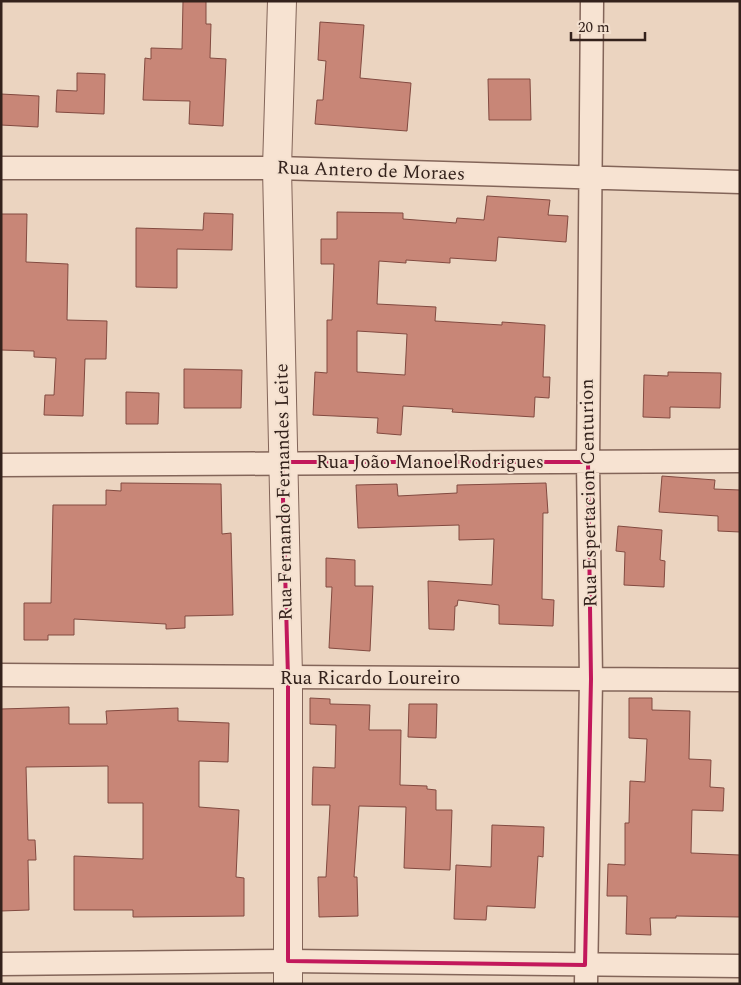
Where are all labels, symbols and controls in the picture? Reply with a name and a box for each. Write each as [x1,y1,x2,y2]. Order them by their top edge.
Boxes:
scale bar [571,10,645,42]
text: 20 m [578,16,610,39]
street label: Rua Antero de Moraes [276,153,466,189]
street label: Rua Fernando Fernandes Leite [267,363,301,621]
street label: Rua Espertacion Centurion [573,378,605,608]
street label: Rua João ManoelRodrigues [316,448,544,477]
street label: Rua Ricardo Loureiro [280,664,460,693]

